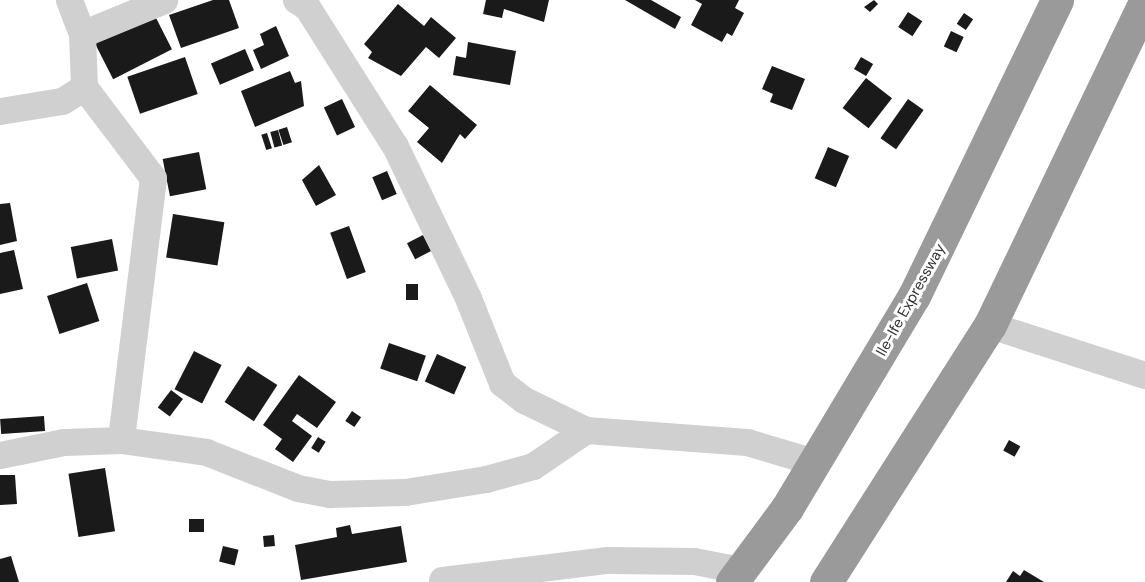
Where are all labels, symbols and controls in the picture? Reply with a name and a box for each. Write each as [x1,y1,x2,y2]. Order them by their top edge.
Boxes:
street label: Ile-Ife Expressway [873,241,949,359]

